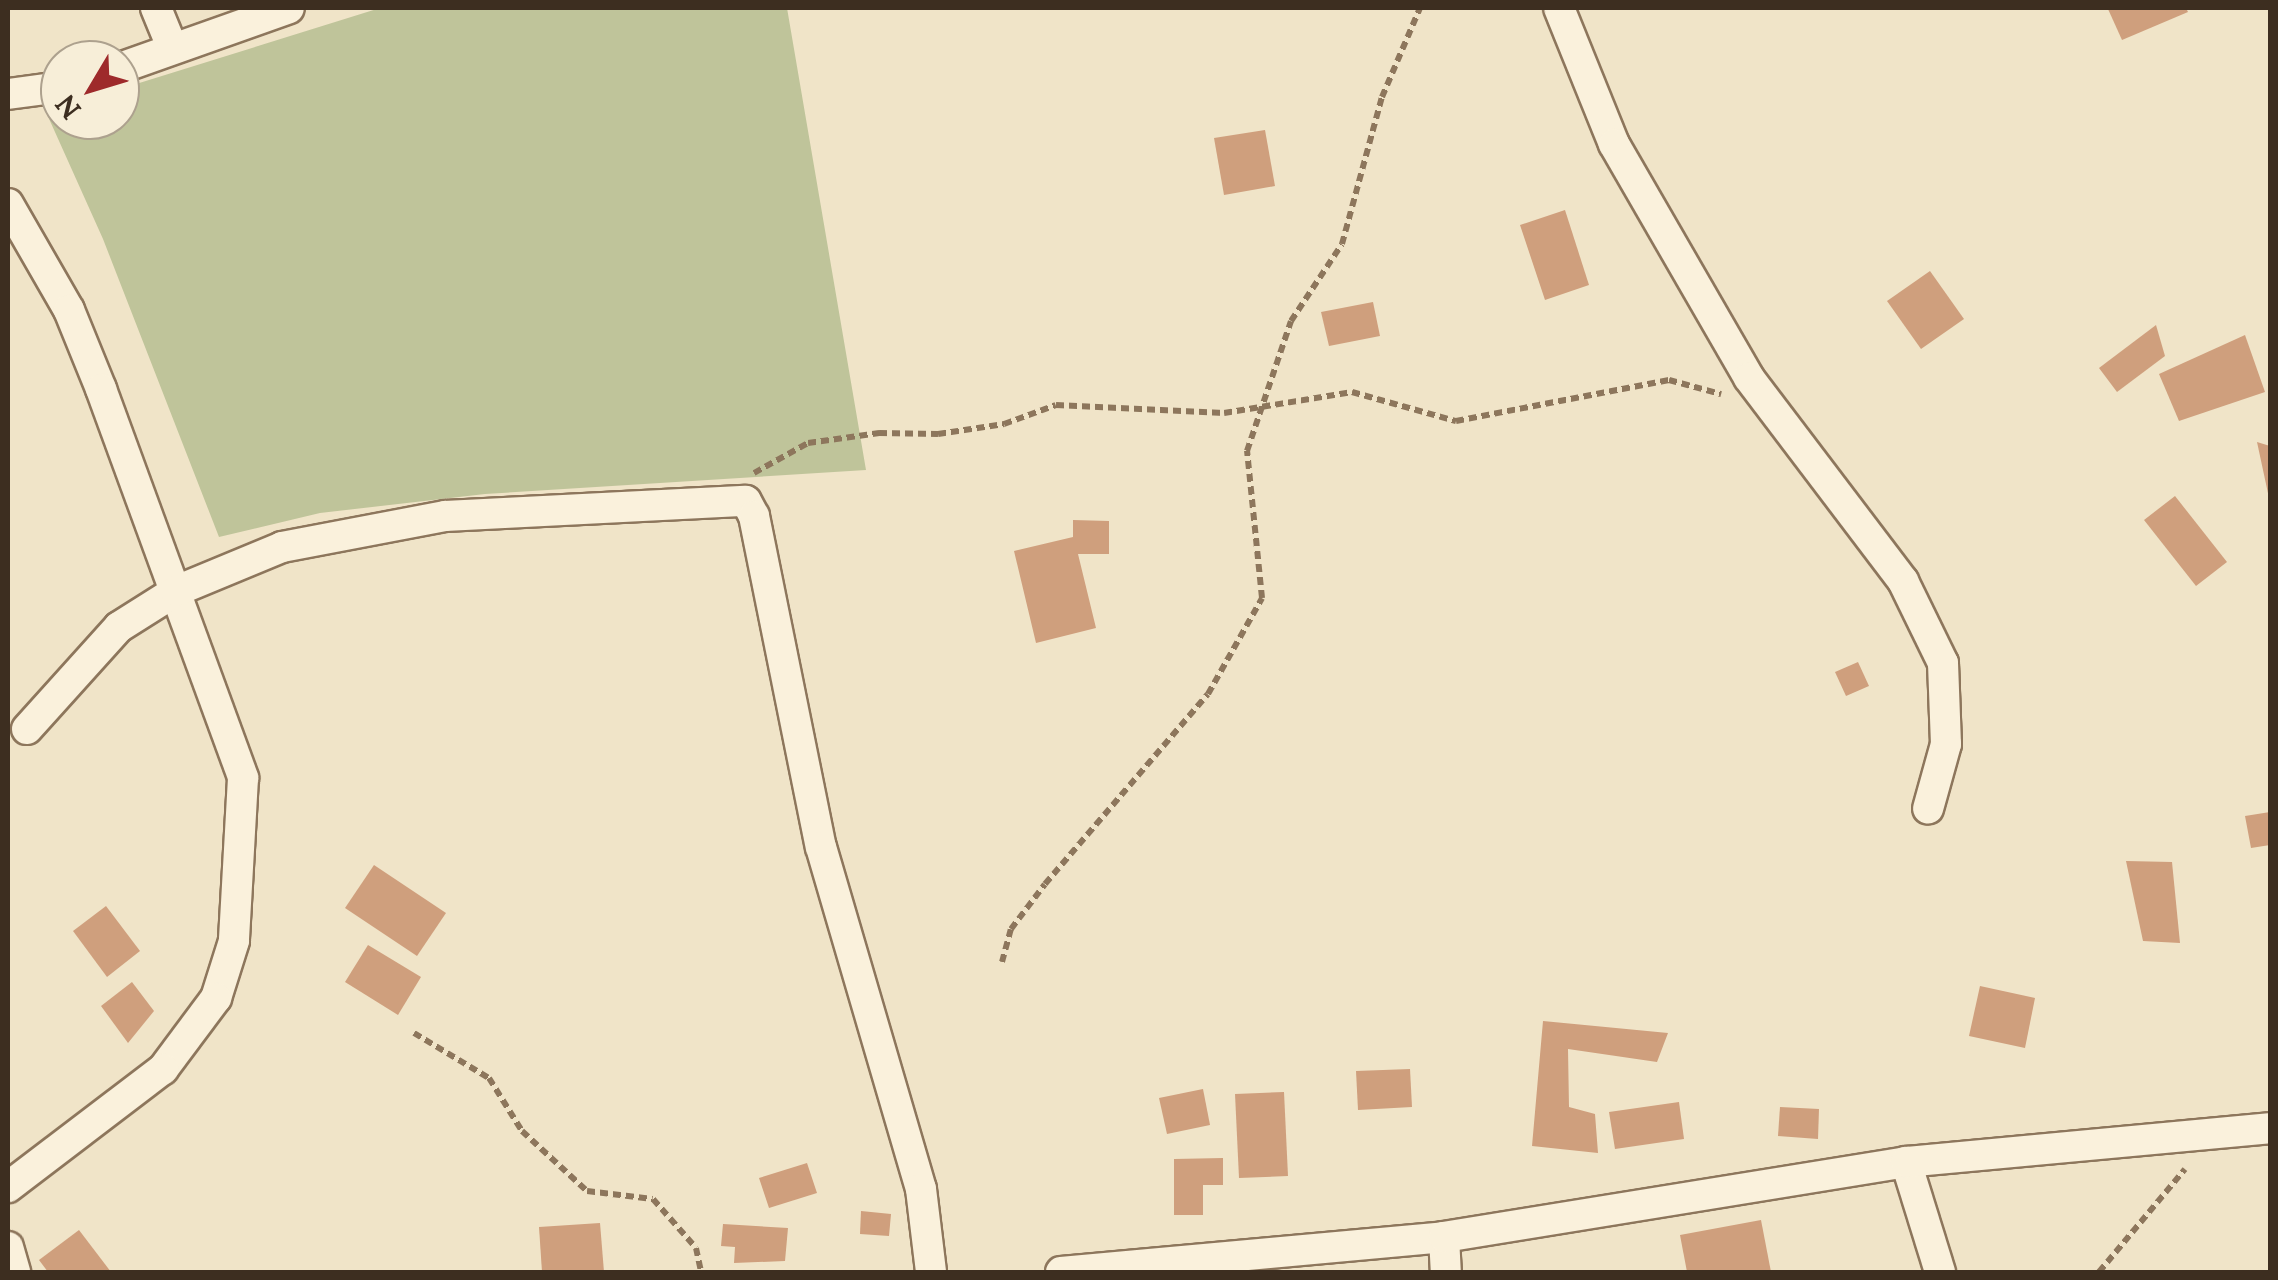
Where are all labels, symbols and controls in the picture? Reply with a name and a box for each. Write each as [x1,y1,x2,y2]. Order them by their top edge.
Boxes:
north arrow [40,40,140,140]
text: N [47,88,89,127]

